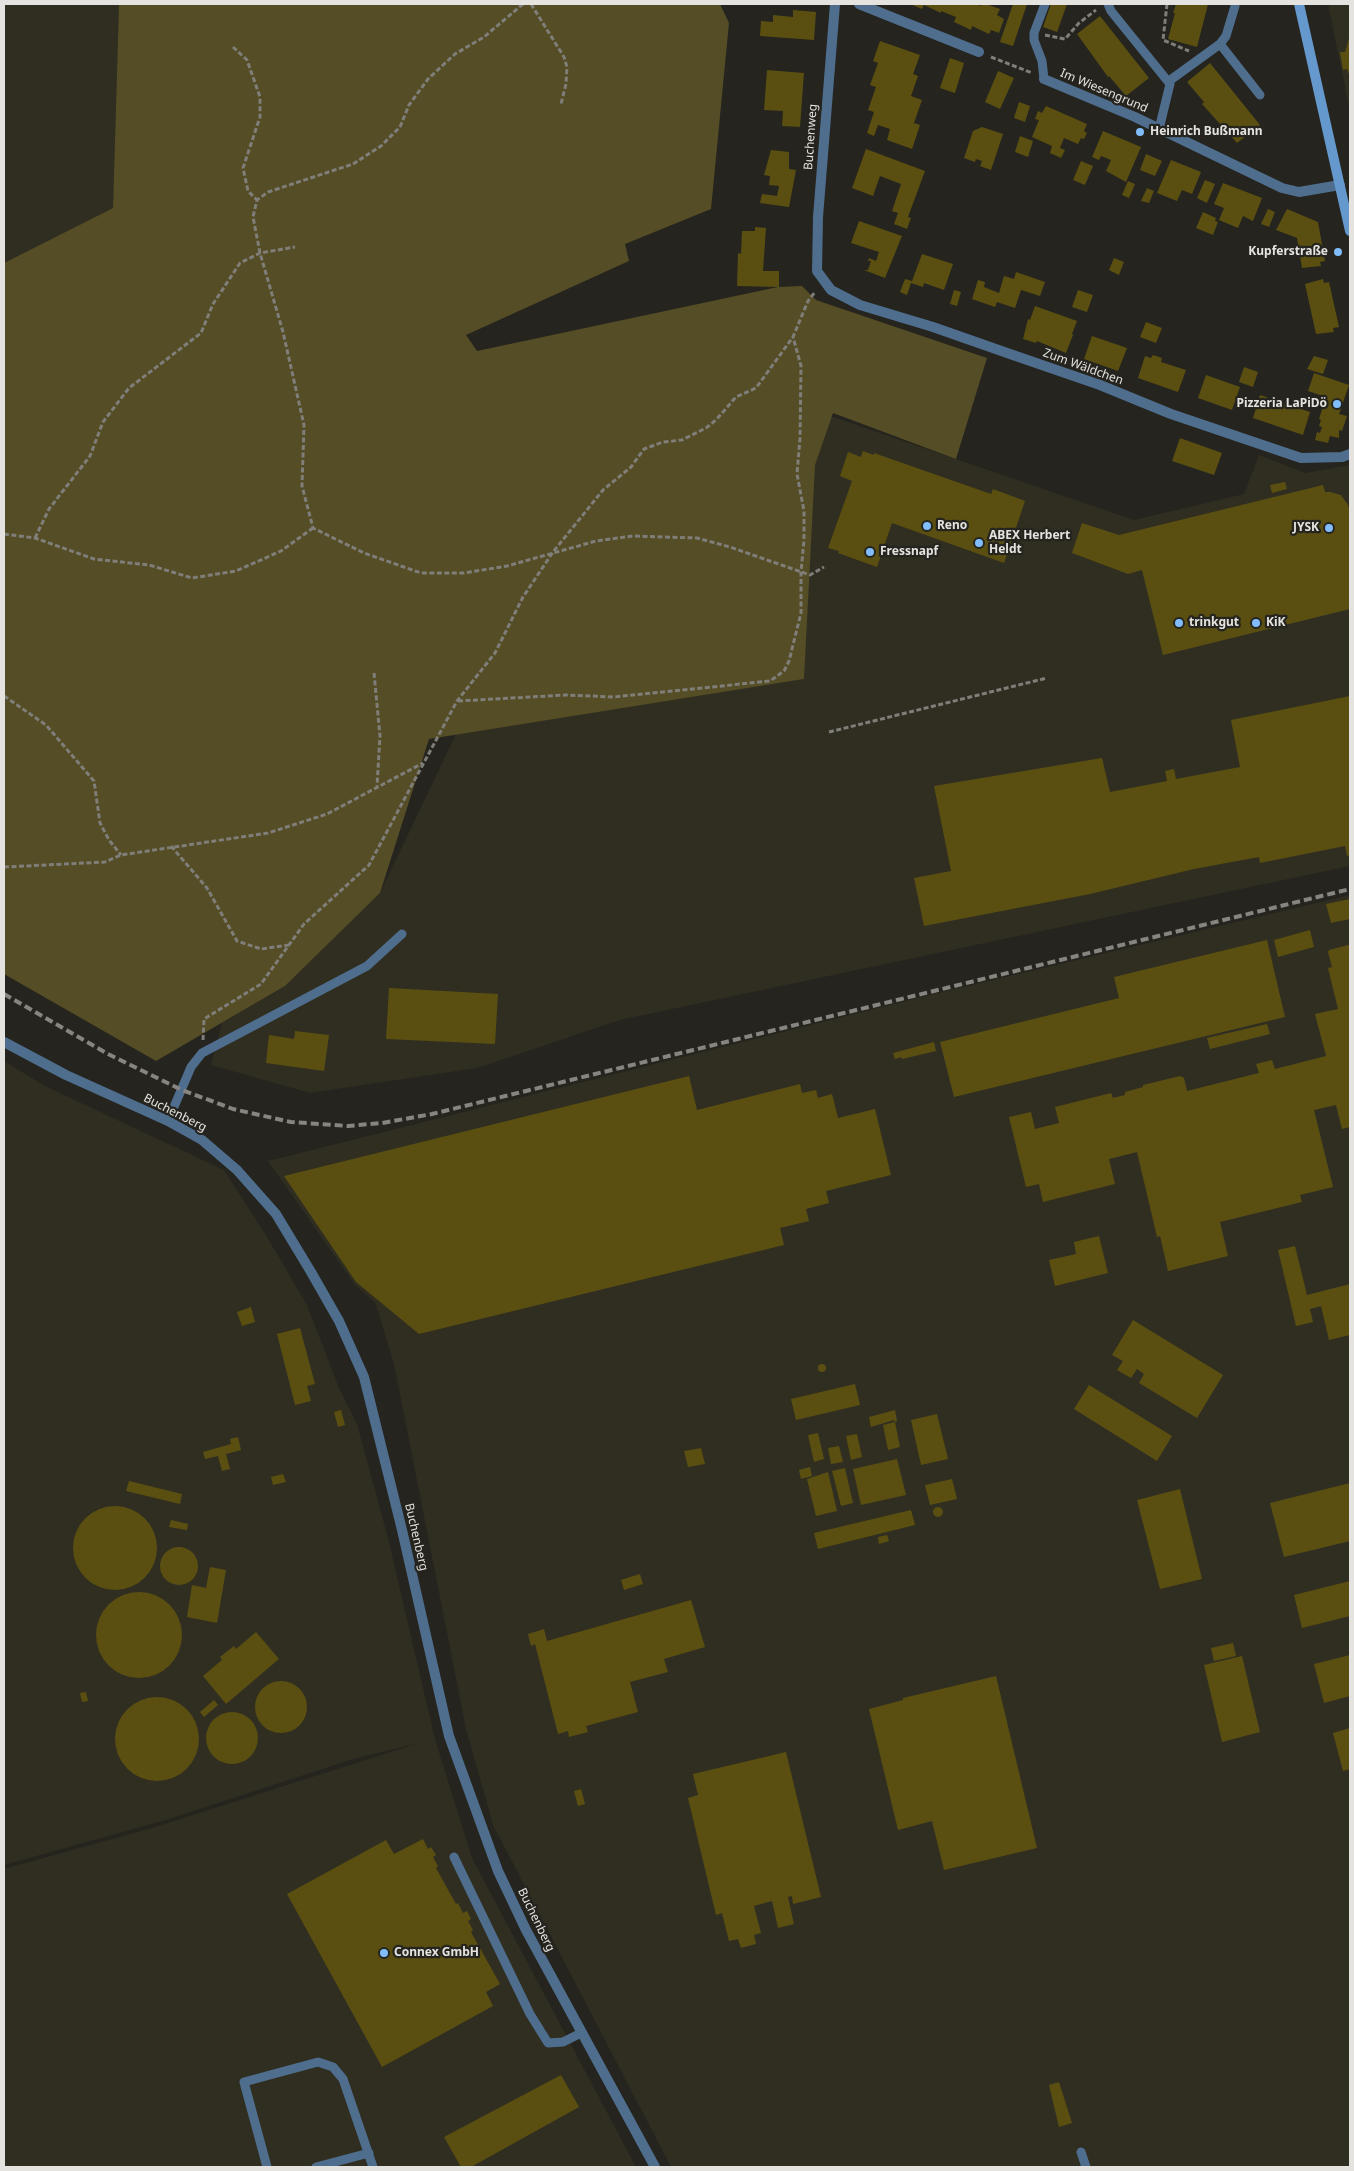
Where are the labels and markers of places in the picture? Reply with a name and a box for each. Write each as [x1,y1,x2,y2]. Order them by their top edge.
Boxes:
place label: Heinrich Bußmann [1150,125,1263,139]
marker: Heinrich Bußmann [1134,126,1146,138]
place label: Kupferstraße [1248,245,1328,259]
marker: Kupferstraße [1332,246,1344,258]
place label: Pizzeria LaPiDö [1236,397,1327,411]
marker: Pizzeria LaPiDö [1331,398,1343,410]
place label: Reno [937,519,967,533]
marker: Reno [921,520,933,532]
place label: JYSK [1293,521,1319,535]
marker: JYSK [1323,522,1335,534]
place label: ABEX Herbert Heldt [989,529,1070,557]
marker: ABEX Herbert Heldt [973,537,985,549]
place label: Fressnapf [880,545,938,559]
marker: Fressnapf [864,546,876,558]
place label: trinkgut [1189,616,1239,630]
place label: KiK [1266,616,1286,630]
marker: trinkgut [1173,617,1185,629]
marker: KiK [1250,617,1262,629]
place label: Connex GmbH [394,1946,479,1960]
marker: Connex GmbH [378,1947,390,1959]

